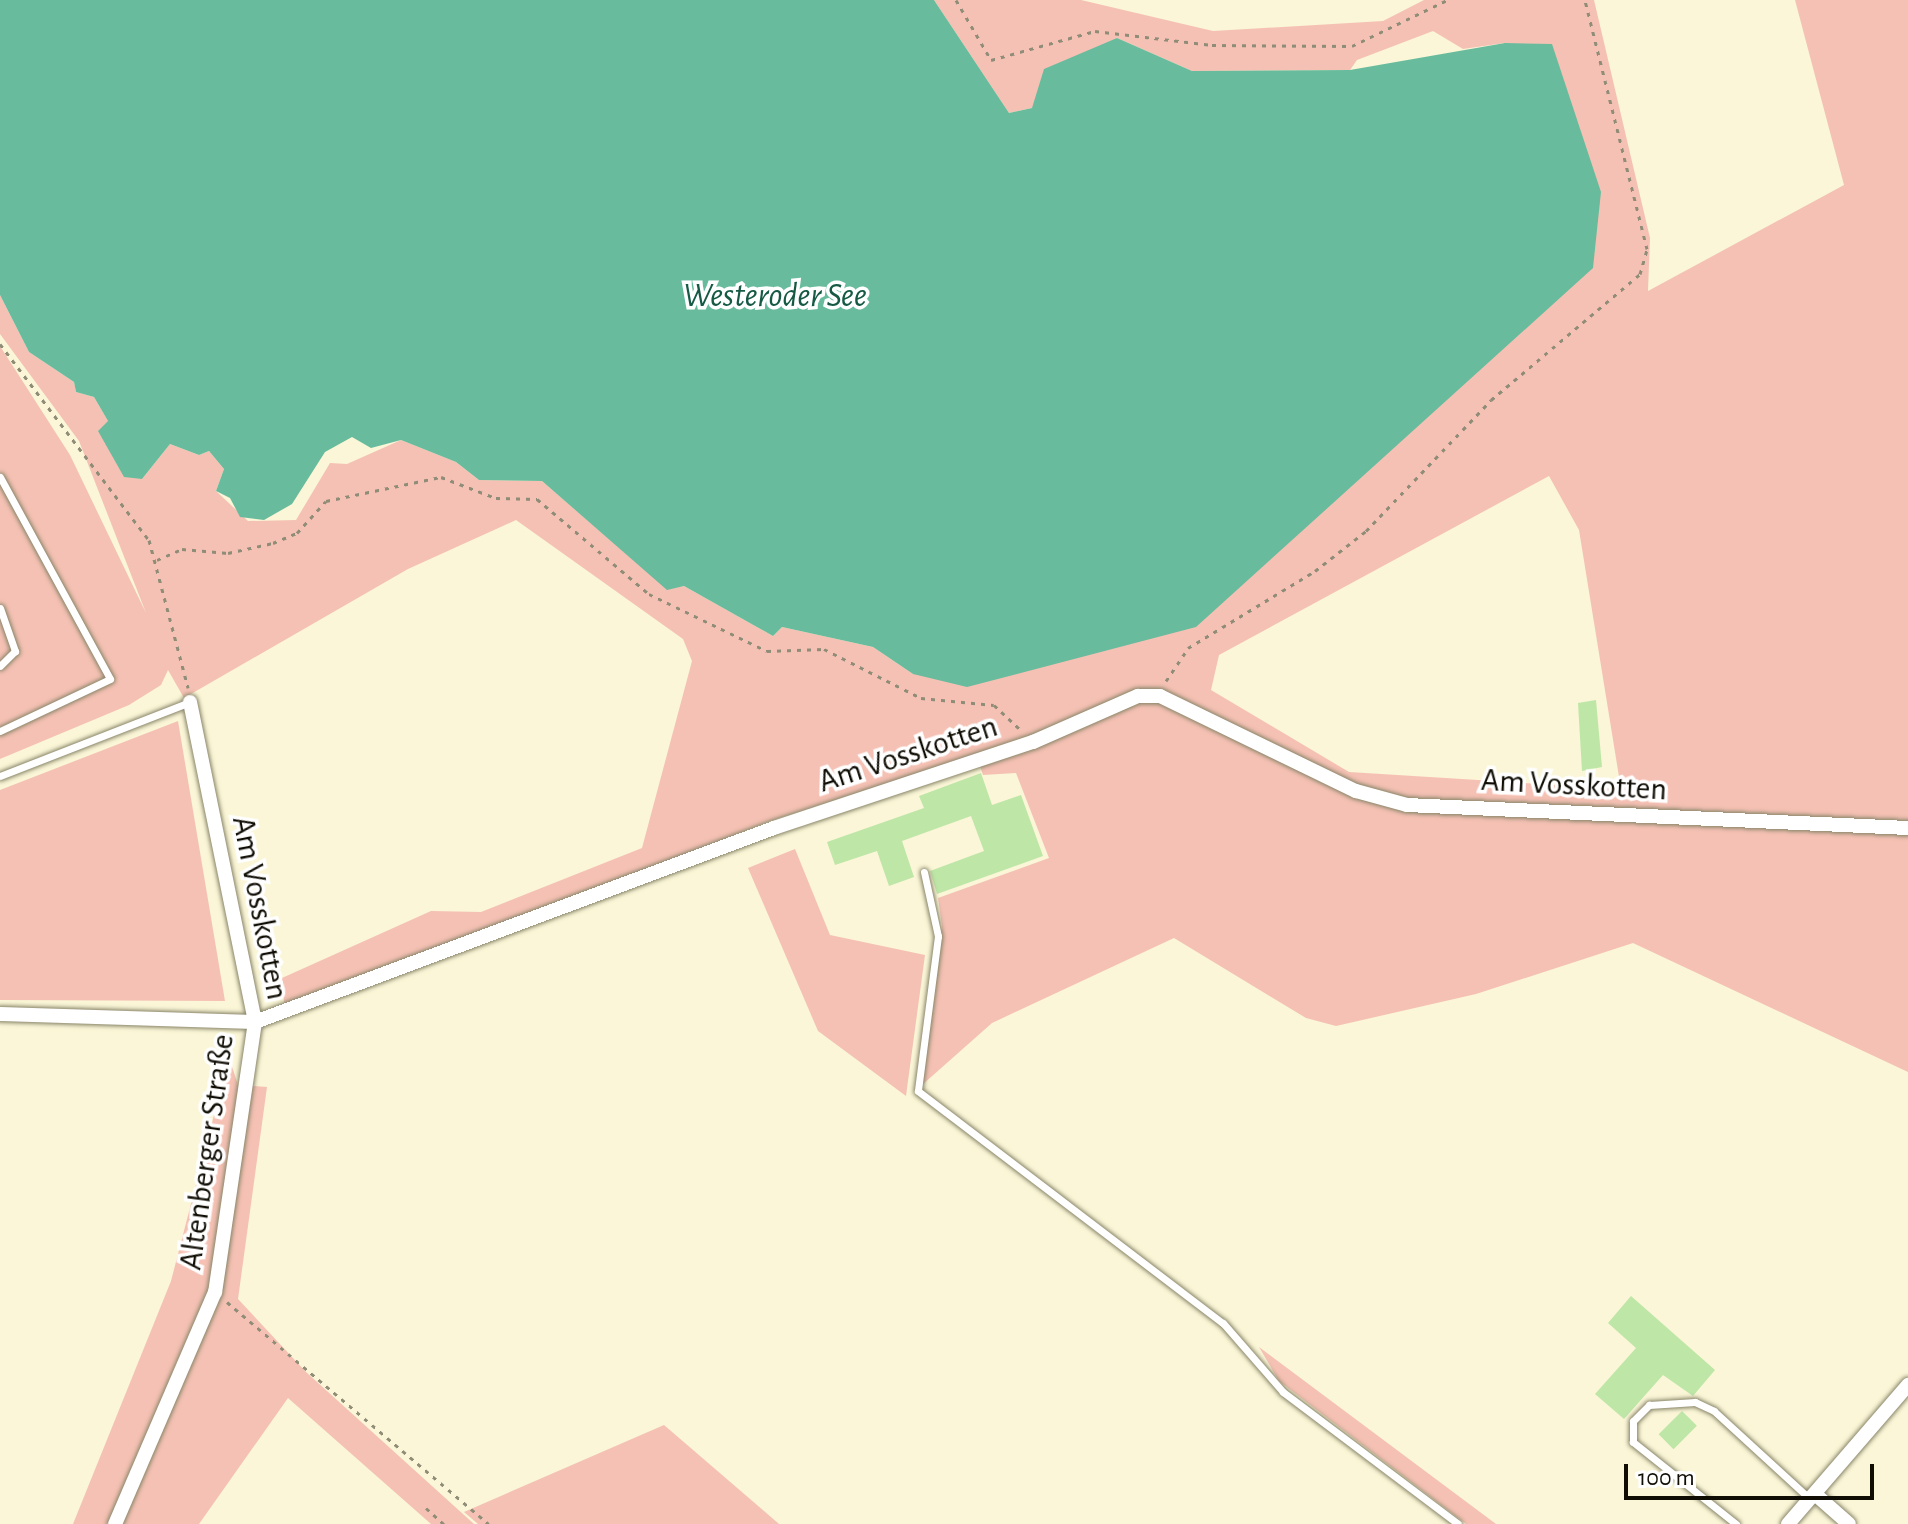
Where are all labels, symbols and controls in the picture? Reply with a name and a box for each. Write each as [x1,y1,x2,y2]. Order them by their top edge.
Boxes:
water label: Westeroder See [683,277,867,317]
street label: Am Vosskotten [814,707,1002,801]
street label: Am Vosskotten [1480,761,1668,809]
street label: Am Vosskotten [223,813,297,1003]
street label: Altenberger Straße [171,1032,243,1272]
scale bar [1628,1448,1878,1498]
text: 100 m [1638,1466,1695,1490]

